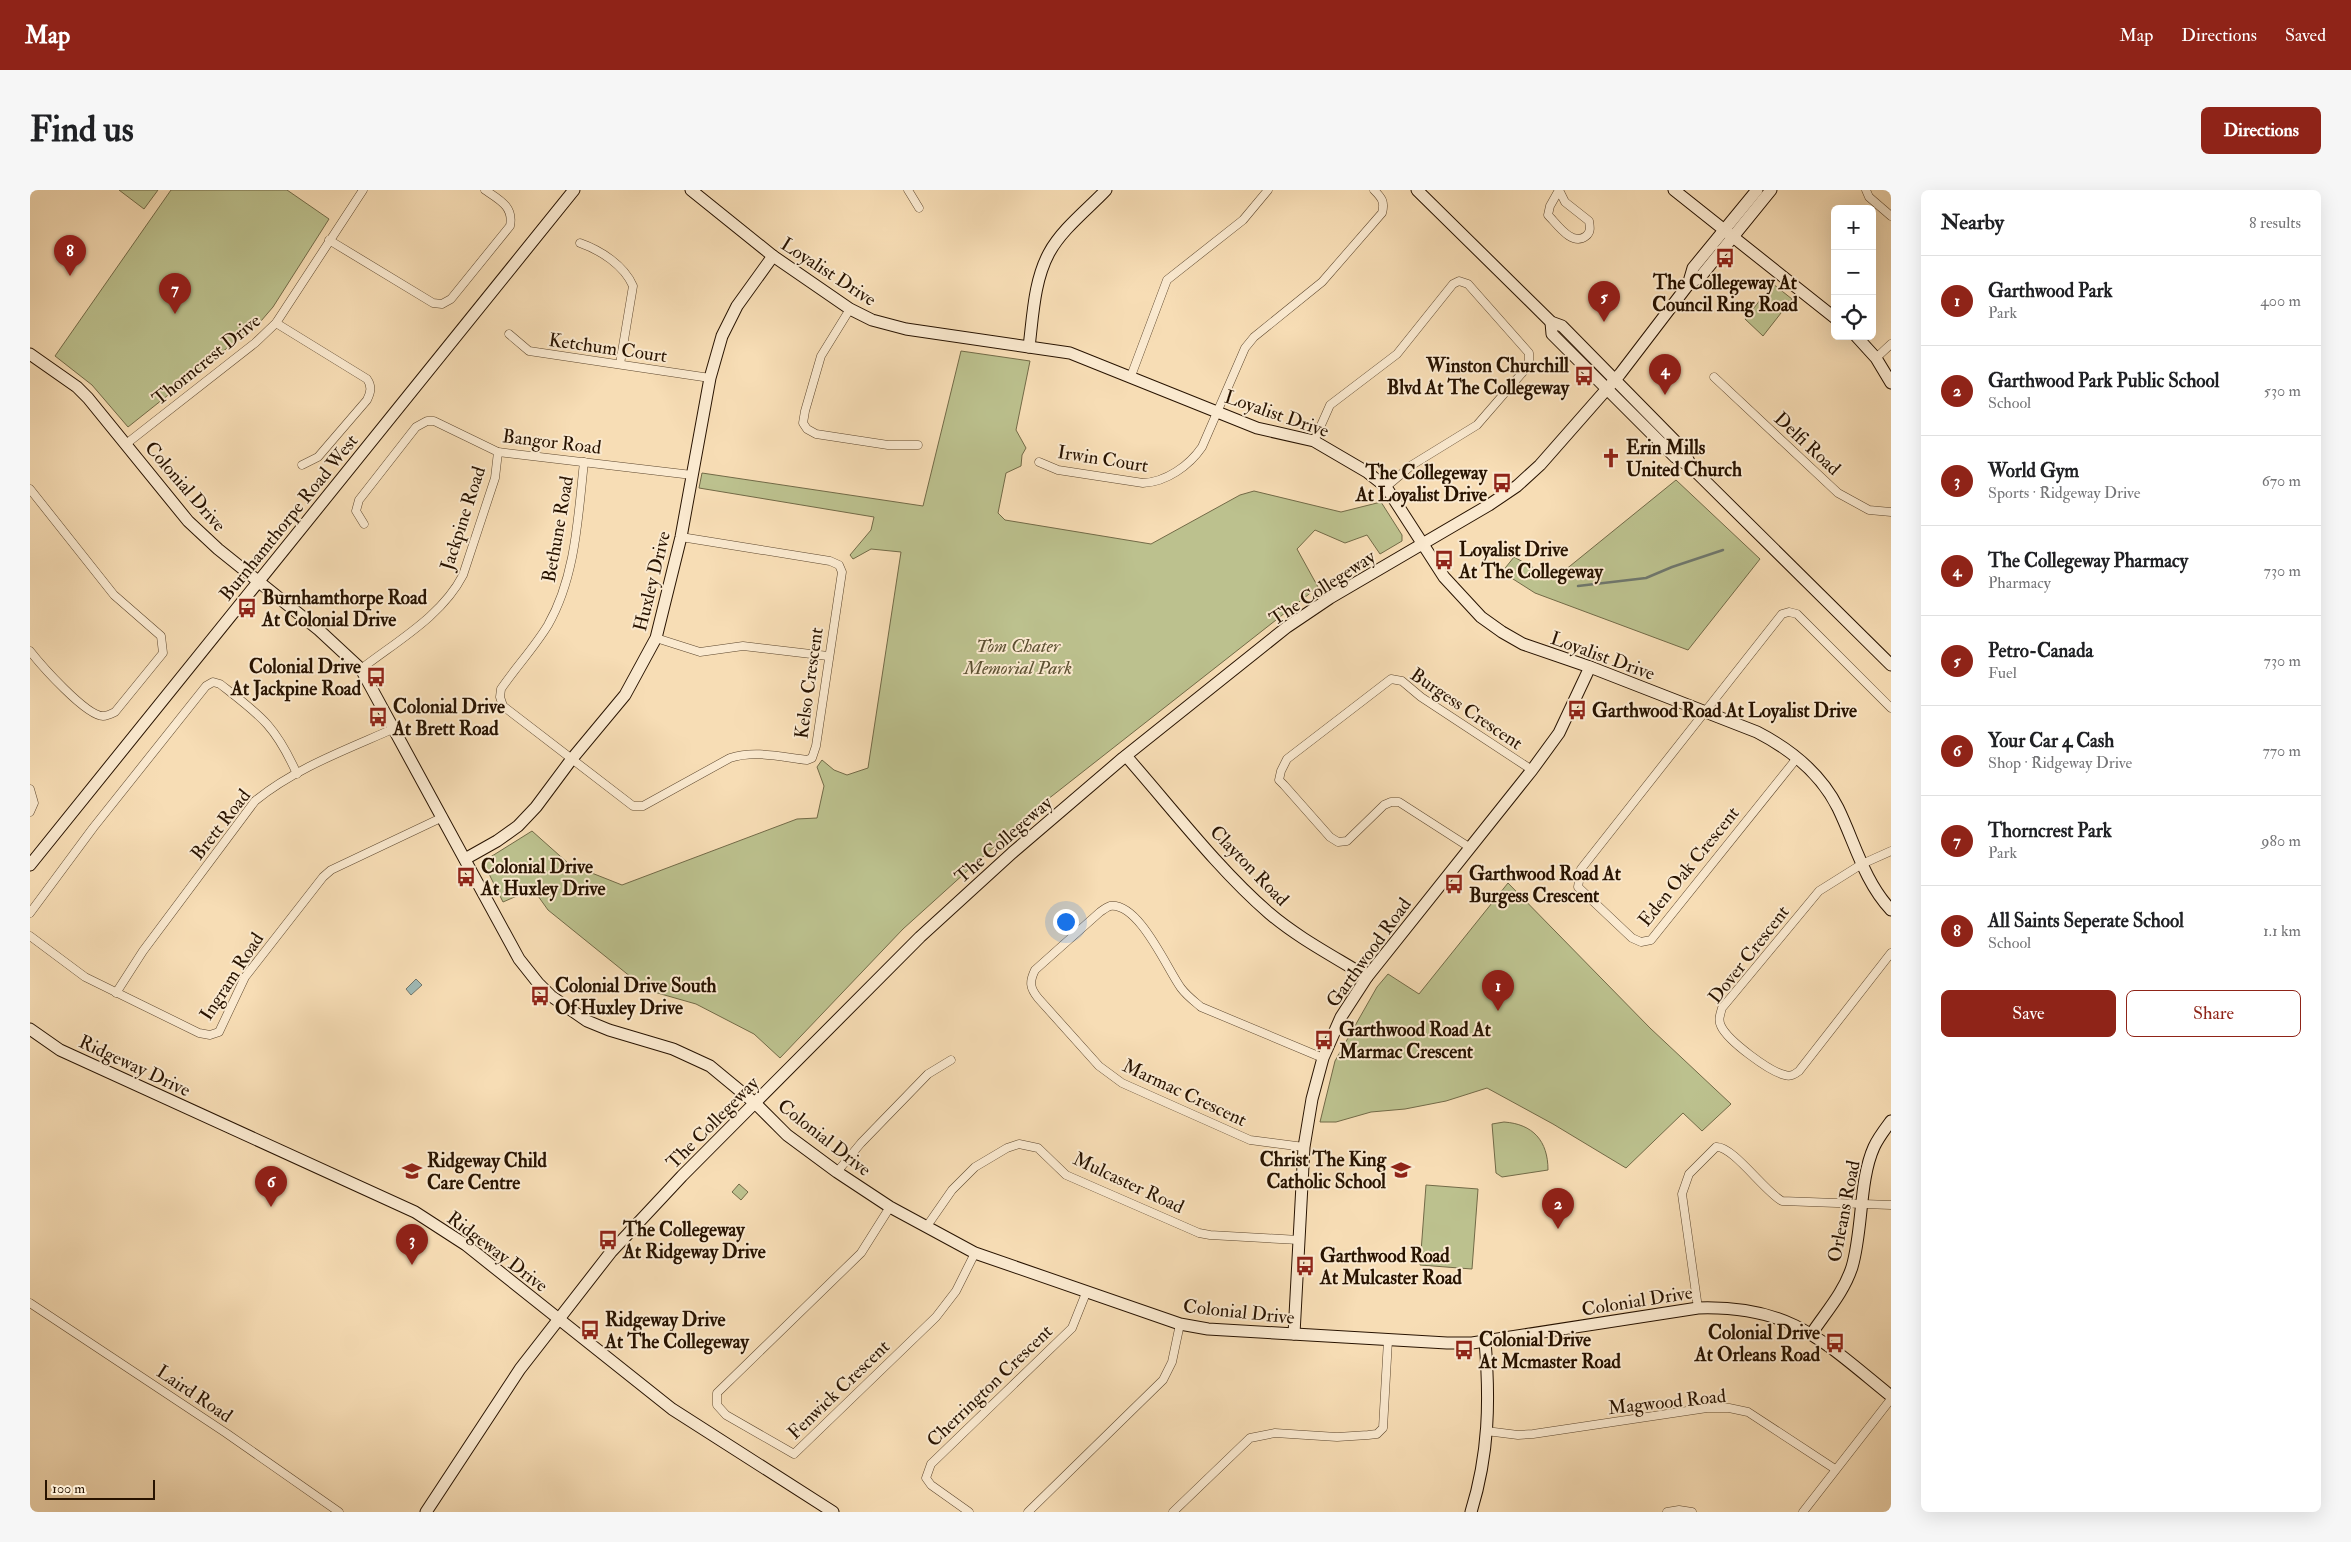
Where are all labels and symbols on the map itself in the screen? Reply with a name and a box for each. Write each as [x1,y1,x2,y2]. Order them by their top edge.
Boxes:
street label: Loyalist Drive [776,232,881,312]
pin: 8 [54,235,86,276]
bus stop icon: The Collegeway At Council Ring Road [1714,247,1736,269]
place label: The Collegeway At Council Ring Road [1652,271,1799,318]
pin: 7 [159,273,191,314]
pin: 5 [1588,281,1620,322]
street label: Thorncrest Drive [147,309,266,411]
street label: Ketchum Court [547,328,669,368]
place label: Winston Churchill Blvd At The Collegeway [1387,354,1570,401]
pin: 4 [1649,354,1681,395]
bus stop icon: Winston Churchill Blvd At The Collegeway [1573,365,1595,387]
street label: Loyalist Drive [1221,385,1332,443]
street label: Delfi Road [1769,407,1846,481]
street label: Bangor Road [501,424,603,460]
street label: Burnhamthorpe Road West [214,429,364,606]
place label: Erin Mills United Church [1626,436,1742,482]
street label: Colonial Drive [139,437,231,537]
street label: Irwin Court [1056,440,1150,478]
church icon: Erin Mills United Church [1600,447,1622,469]
place label: The Collegeway At Loyalist Drive [1355,461,1488,508]
street label: Jackpine Road [435,463,492,575]
bus stop icon: The Collegeway At Loyalist Drive [1491,472,1513,494]
street label: Bethune Road [537,473,579,584]
street label: Huxley Drive [628,529,676,634]
place label: Loyalist Drive At The Collegeway [1458,538,1603,585]
street label: The Collegeway [1265,544,1381,631]
bus stop icon: Loyalist Drive At The Collegeway [1433,549,1455,571]
place label: Burnhamthorpe Road At Colonial Drive [261,586,428,632]
bus stop icon: Burnhamthorpe Road At Colonial Drive [236,597,258,619]
street label: Kelso Crescent [789,626,829,740]
street label: Loyalist Drive [1547,626,1658,686]
park label: Tom Chater Memorial Park [963,634,1072,680]
place label: Colonial Drive At Jackpine Road [230,655,362,702]
street label: Burgess Crescent [1406,662,1527,755]
bus stop icon: Colonial Drive At Jackpine Road [365,666,387,688]
place label: Colonial Drive At Brett Road [392,695,505,741]
bus stop icon: Garthwood Road At Loyalist Drive [1566,699,1588,721]
place label: Garthwood Road At Loyalist Drive [1592,699,1857,724]
bus stop icon: Colonial Drive At Brett Road [367,706,389,728]
street label: Brett Road [186,784,256,865]
street label: The Collegeway [950,790,1058,889]
street label: Eden Oak Crescent [1633,802,1745,932]
street label: Clayton Road [1205,820,1294,912]
place label: Colonial Drive At Huxley Drive [480,855,606,902]
place label: Garthwood Road At Burgess Crescent [1469,862,1622,909]
bus stop icon: Colonial Drive At Huxley Drive [455,866,477,888]
bus stop icon: Garthwood Road At Burgess Crescent [1443,873,1465,895]
street label: Garthwood Road [1321,893,1417,1012]
street label: Dover Crescent [1703,901,1795,1009]
your location [1053,909,1079,935]
street label: Ingram Road [194,927,270,1025]
pin: 1 [1482,970,1514,1011]
place label: Colonial Drive South Of Huxley Drive [555,974,717,1021]
bus stop icon: Colonial Drive South Of Huxley Drive [529,985,551,1007]
place label: Garthwood Road At Marmac Crescent [1338,1018,1492,1064]
bus stop icon: Garthwood Road At Marmac Crescent [1313,1029,1335,1051]
street label: Ridgeway Drive [75,1030,194,1102]
street label: Marmac Crescent [1119,1054,1250,1132]
street label: The Collegeway [661,1071,765,1174]
street label: Colonial Drive [773,1094,876,1182]
street label: Mulcaster Road [1069,1147,1188,1219]
place label: Christ The King Catholic School [1260,1148,1387,1194]
place label: Ridgeway Child Care Centre [427,1149,548,1195]
street label: Orleans Road [1822,1158,1866,1264]
school or university icon: Christ The King Catholic School [1390,1159,1412,1181]
school or university icon: Ridgeway Child Care Centre [401,1160,423,1182]
pin: 6 [255,1166,287,1207]
pin: 2 [1542,1188,1574,1229]
street label: Ridgeway Drive [442,1206,553,1298]
place label: The Collegeway At Ridgeway Drive [622,1218,766,1265]
pin: 3 [396,1224,428,1265]
bus stop icon: The Collegeway At Ridgeway Drive [597,1229,619,1251]
place label: Garthwood Road At Mulcaster Road [1319,1244,1462,1290]
bus stop icon: Garthwood Road At Mulcaster Road [1294,1255,1316,1277]
street label: Colonial Drive [1580,1280,1694,1322]
street label: Colonial Drive [1182,1294,1296,1330]
place label: Ridgeway Drive At The Collegeway [604,1308,749,1355]
bus stop icon: Ridgeway Drive At The Collegeway [579,1319,601,1341]
street label: Cherrington Crescent [922,1319,1058,1452]
place label: Colonial Drive At Orleans Road [1694,1321,1821,1367]
place label: Colonial Drive At Mcmaster Road [1478,1328,1622,1374]
bus stop icon: Colonial Drive At Orleans Road [1824,1332,1846,1354]
street label: Fenwick Crescent [783,1335,895,1445]
bus stop icon: Colonial Drive At Mcmaster Road [1453,1339,1475,1361]
street label: Laird Road [152,1360,238,1428]
street label: Magwood Road [1607,1384,1728,1420]
scale bar [45,1477,155,1500]

